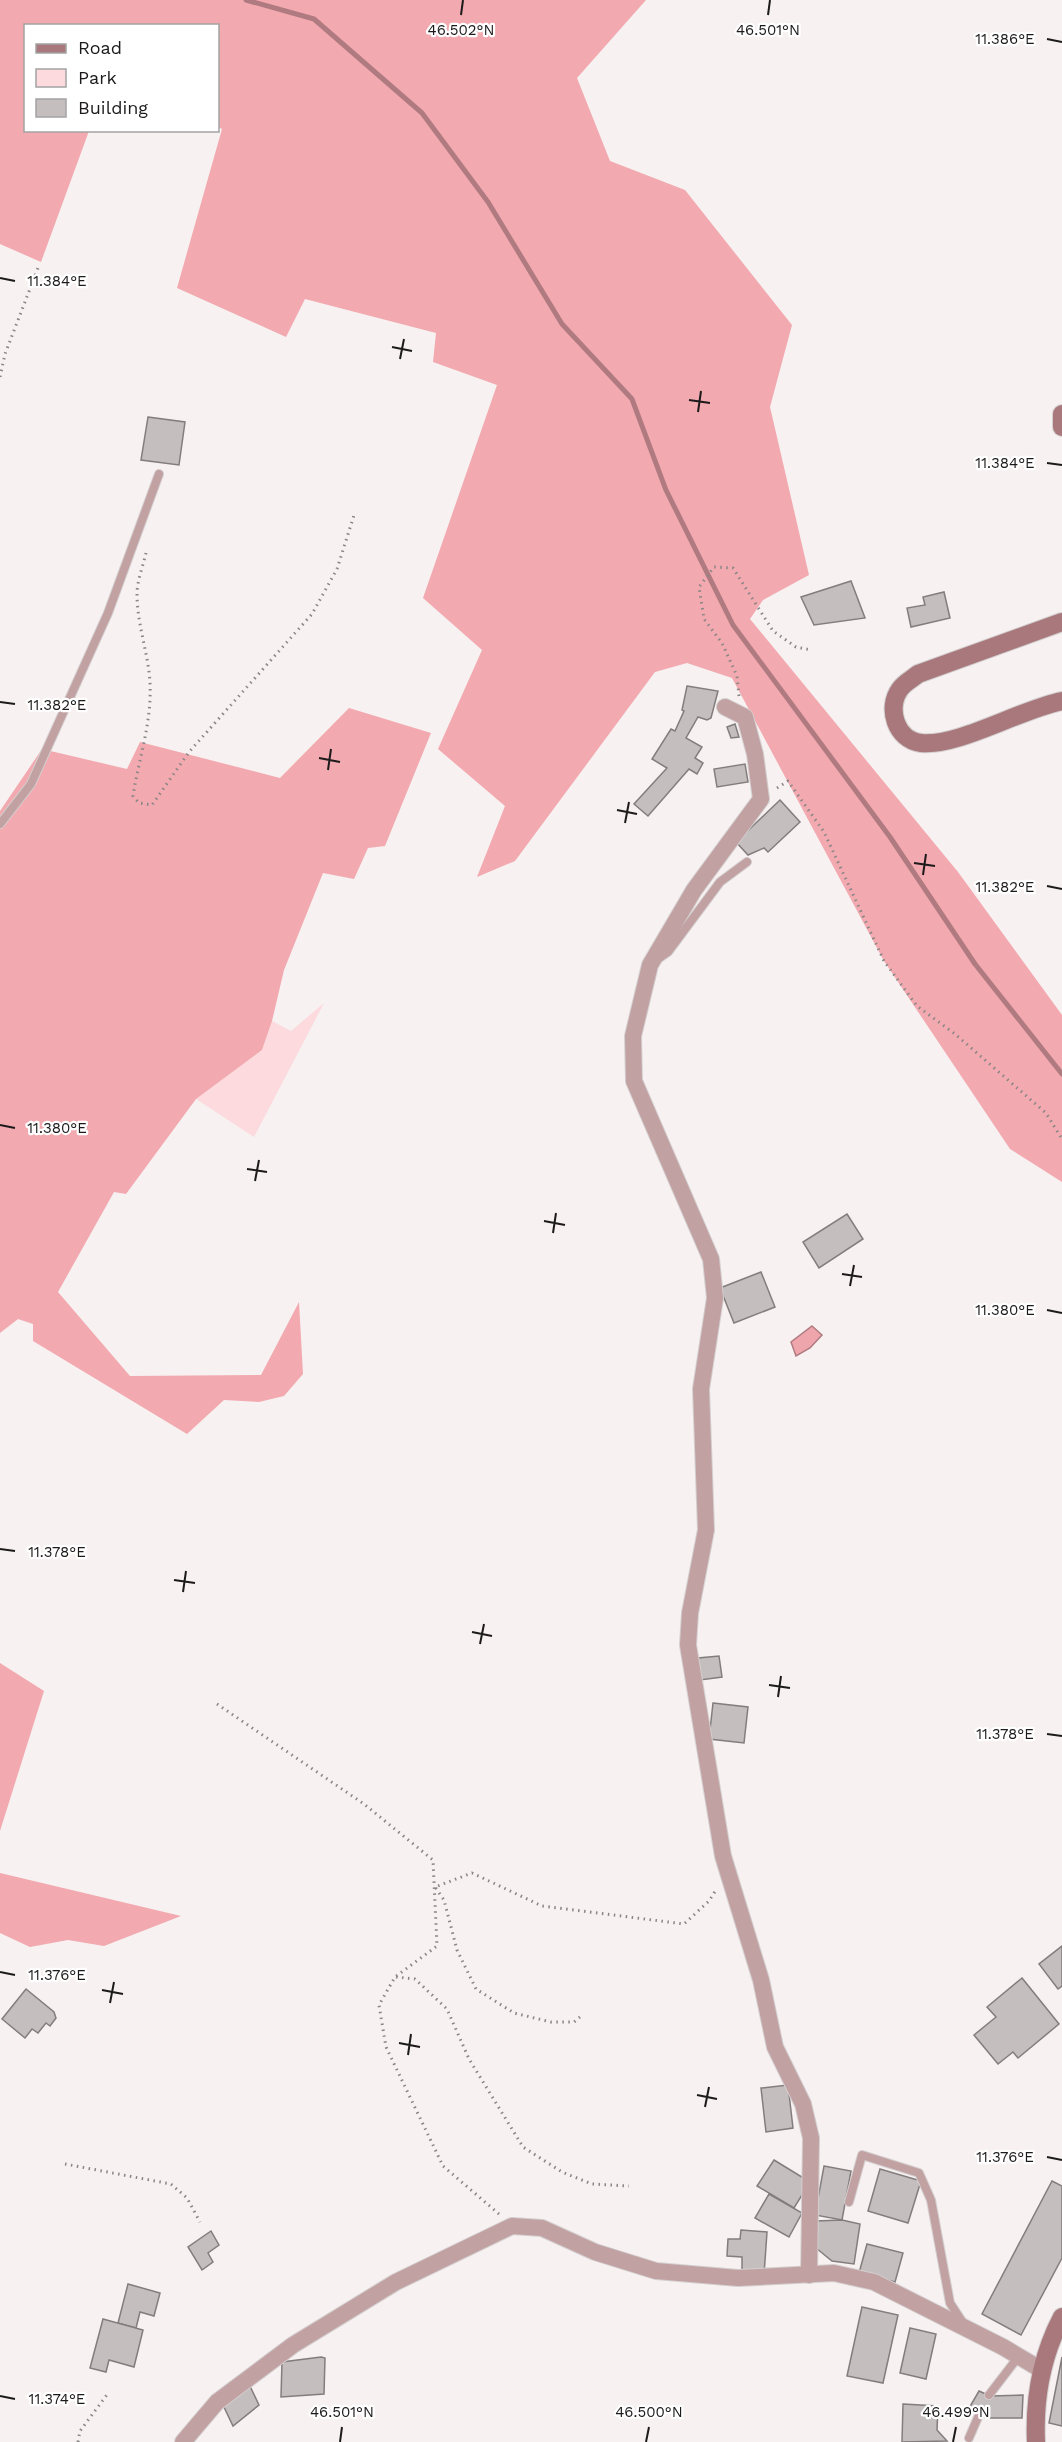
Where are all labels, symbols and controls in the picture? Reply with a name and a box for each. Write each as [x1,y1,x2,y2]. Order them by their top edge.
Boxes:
text: 46.502°N [428,21,495,39]
text: 46.501°N [736,21,800,39]
legend [24,24,219,132]
text: 11.386°E [975,30,1035,48]
text: Road [78,37,122,58]
text: Park [78,67,117,88]
text: Building [78,97,148,118]
text: 11.384°E [27,272,87,290]
text: 11.384°E [975,454,1035,472]
text: 11.382°E [28,696,86,714]
text: 11.382°E [976,878,1034,896]
text: 11.380°E [27,1119,87,1137]
text: 11.380°E [975,1301,1035,1319]
text: 11.378°E [28,1543,86,1561]
text: 11.378°E [976,1725,1034,1743]
text: 11.376°E [28,1966,86,1984]
text: 11.376°E [976,2148,1034,2166]
text: 11.374°E [29,2390,85,2408]
text: 46.501°N [310,2403,374,2421]
text: 46.500°N [615,2403,683,2421]
text: 46.499°N [922,2403,990,2421]

